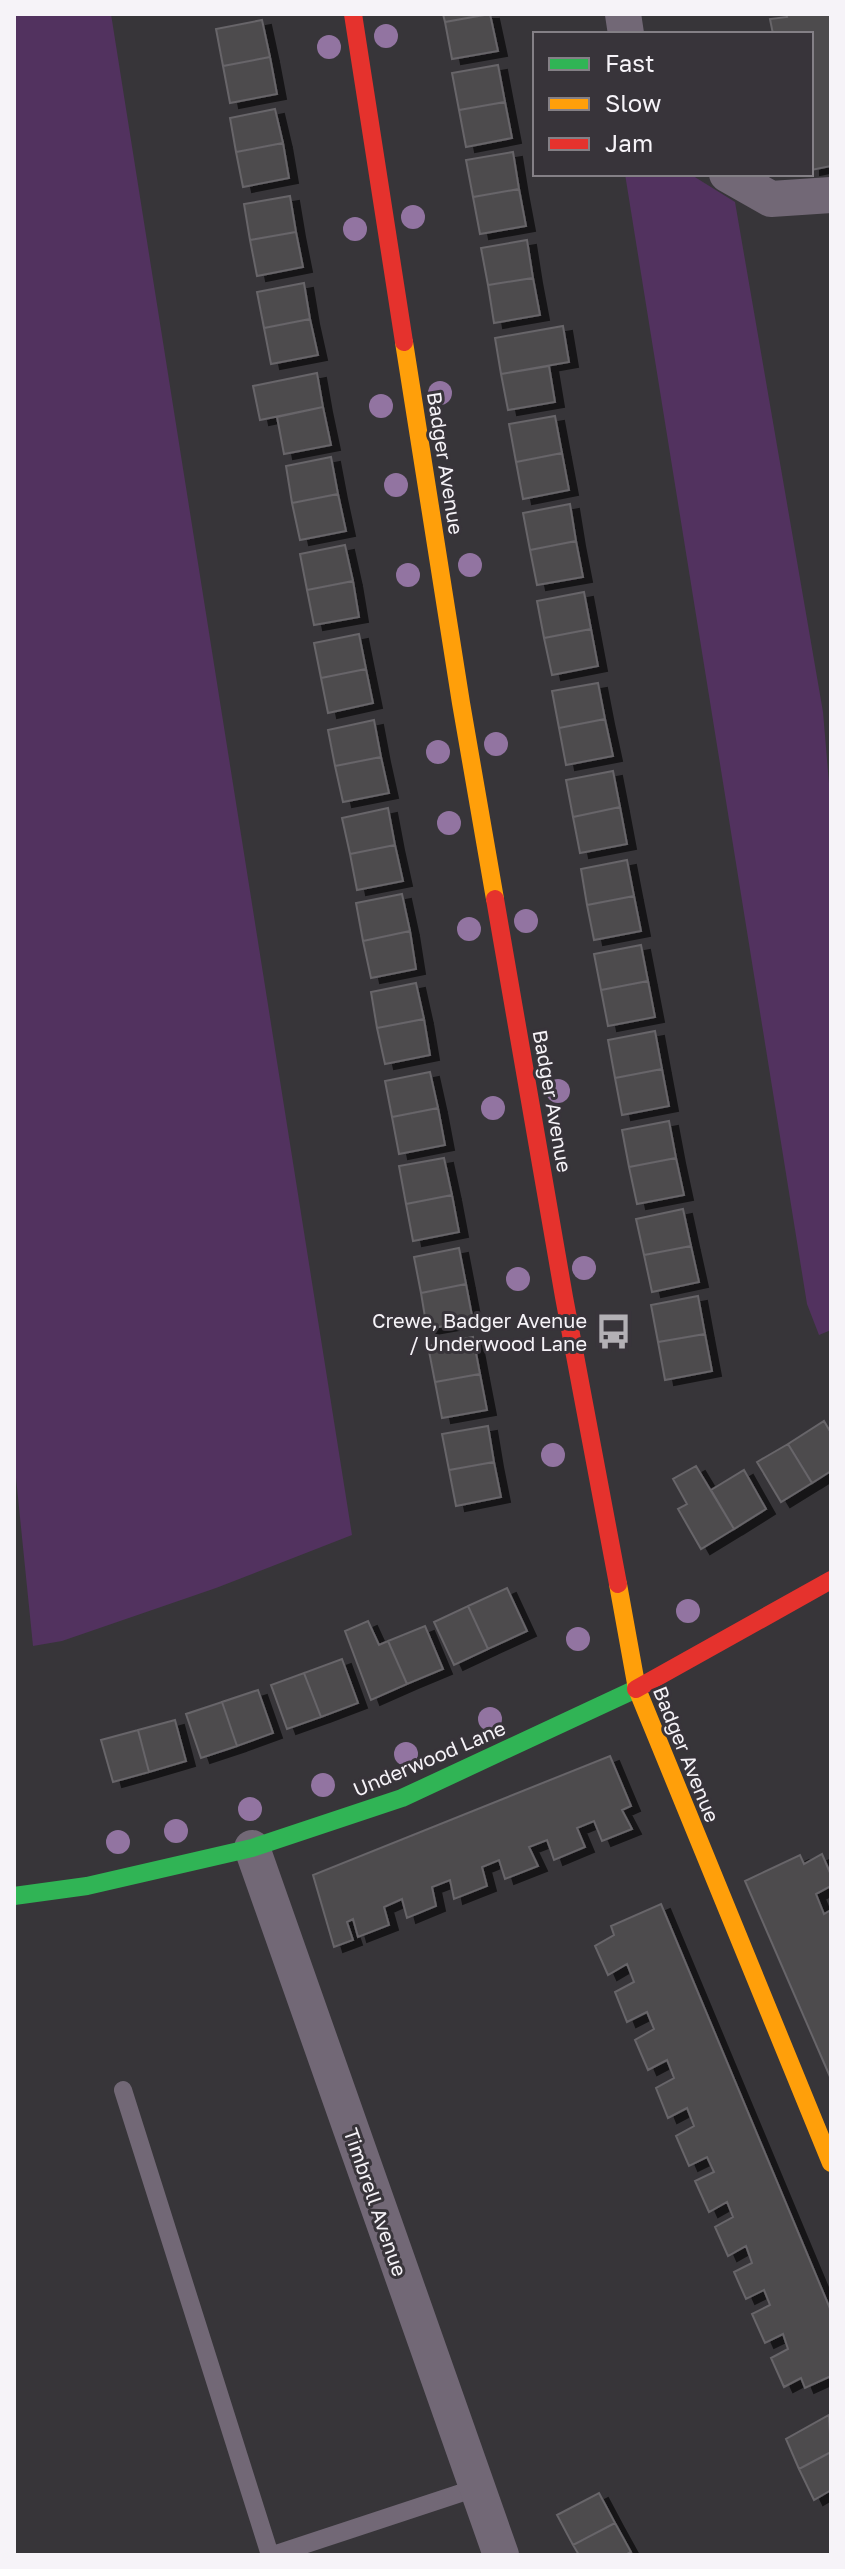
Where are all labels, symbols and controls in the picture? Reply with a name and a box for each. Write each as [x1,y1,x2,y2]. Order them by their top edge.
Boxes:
legend [533,32,813,176]
text: Fast [605,48,655,77]
text: Slow [605,88,661,117]
text: Jam [605,128,653,157]
street label: Badger Avenue [423,390,469,536]
street label: Badger Avenue [529,1028,577,1174]
place label: Crewe, Badger Avenue / Underwood Lane [372,1308,587,1355]
bus stop icon: Crewe, Badger Avenue / Underwood Lane [594,1312,632,1350]
street label: Badger Avenue [649,1683,725,1825]
street label: Underwood Lane [349,1715,509,1801]
street label: Timbrell Avenue [339,2125,413,2279]

